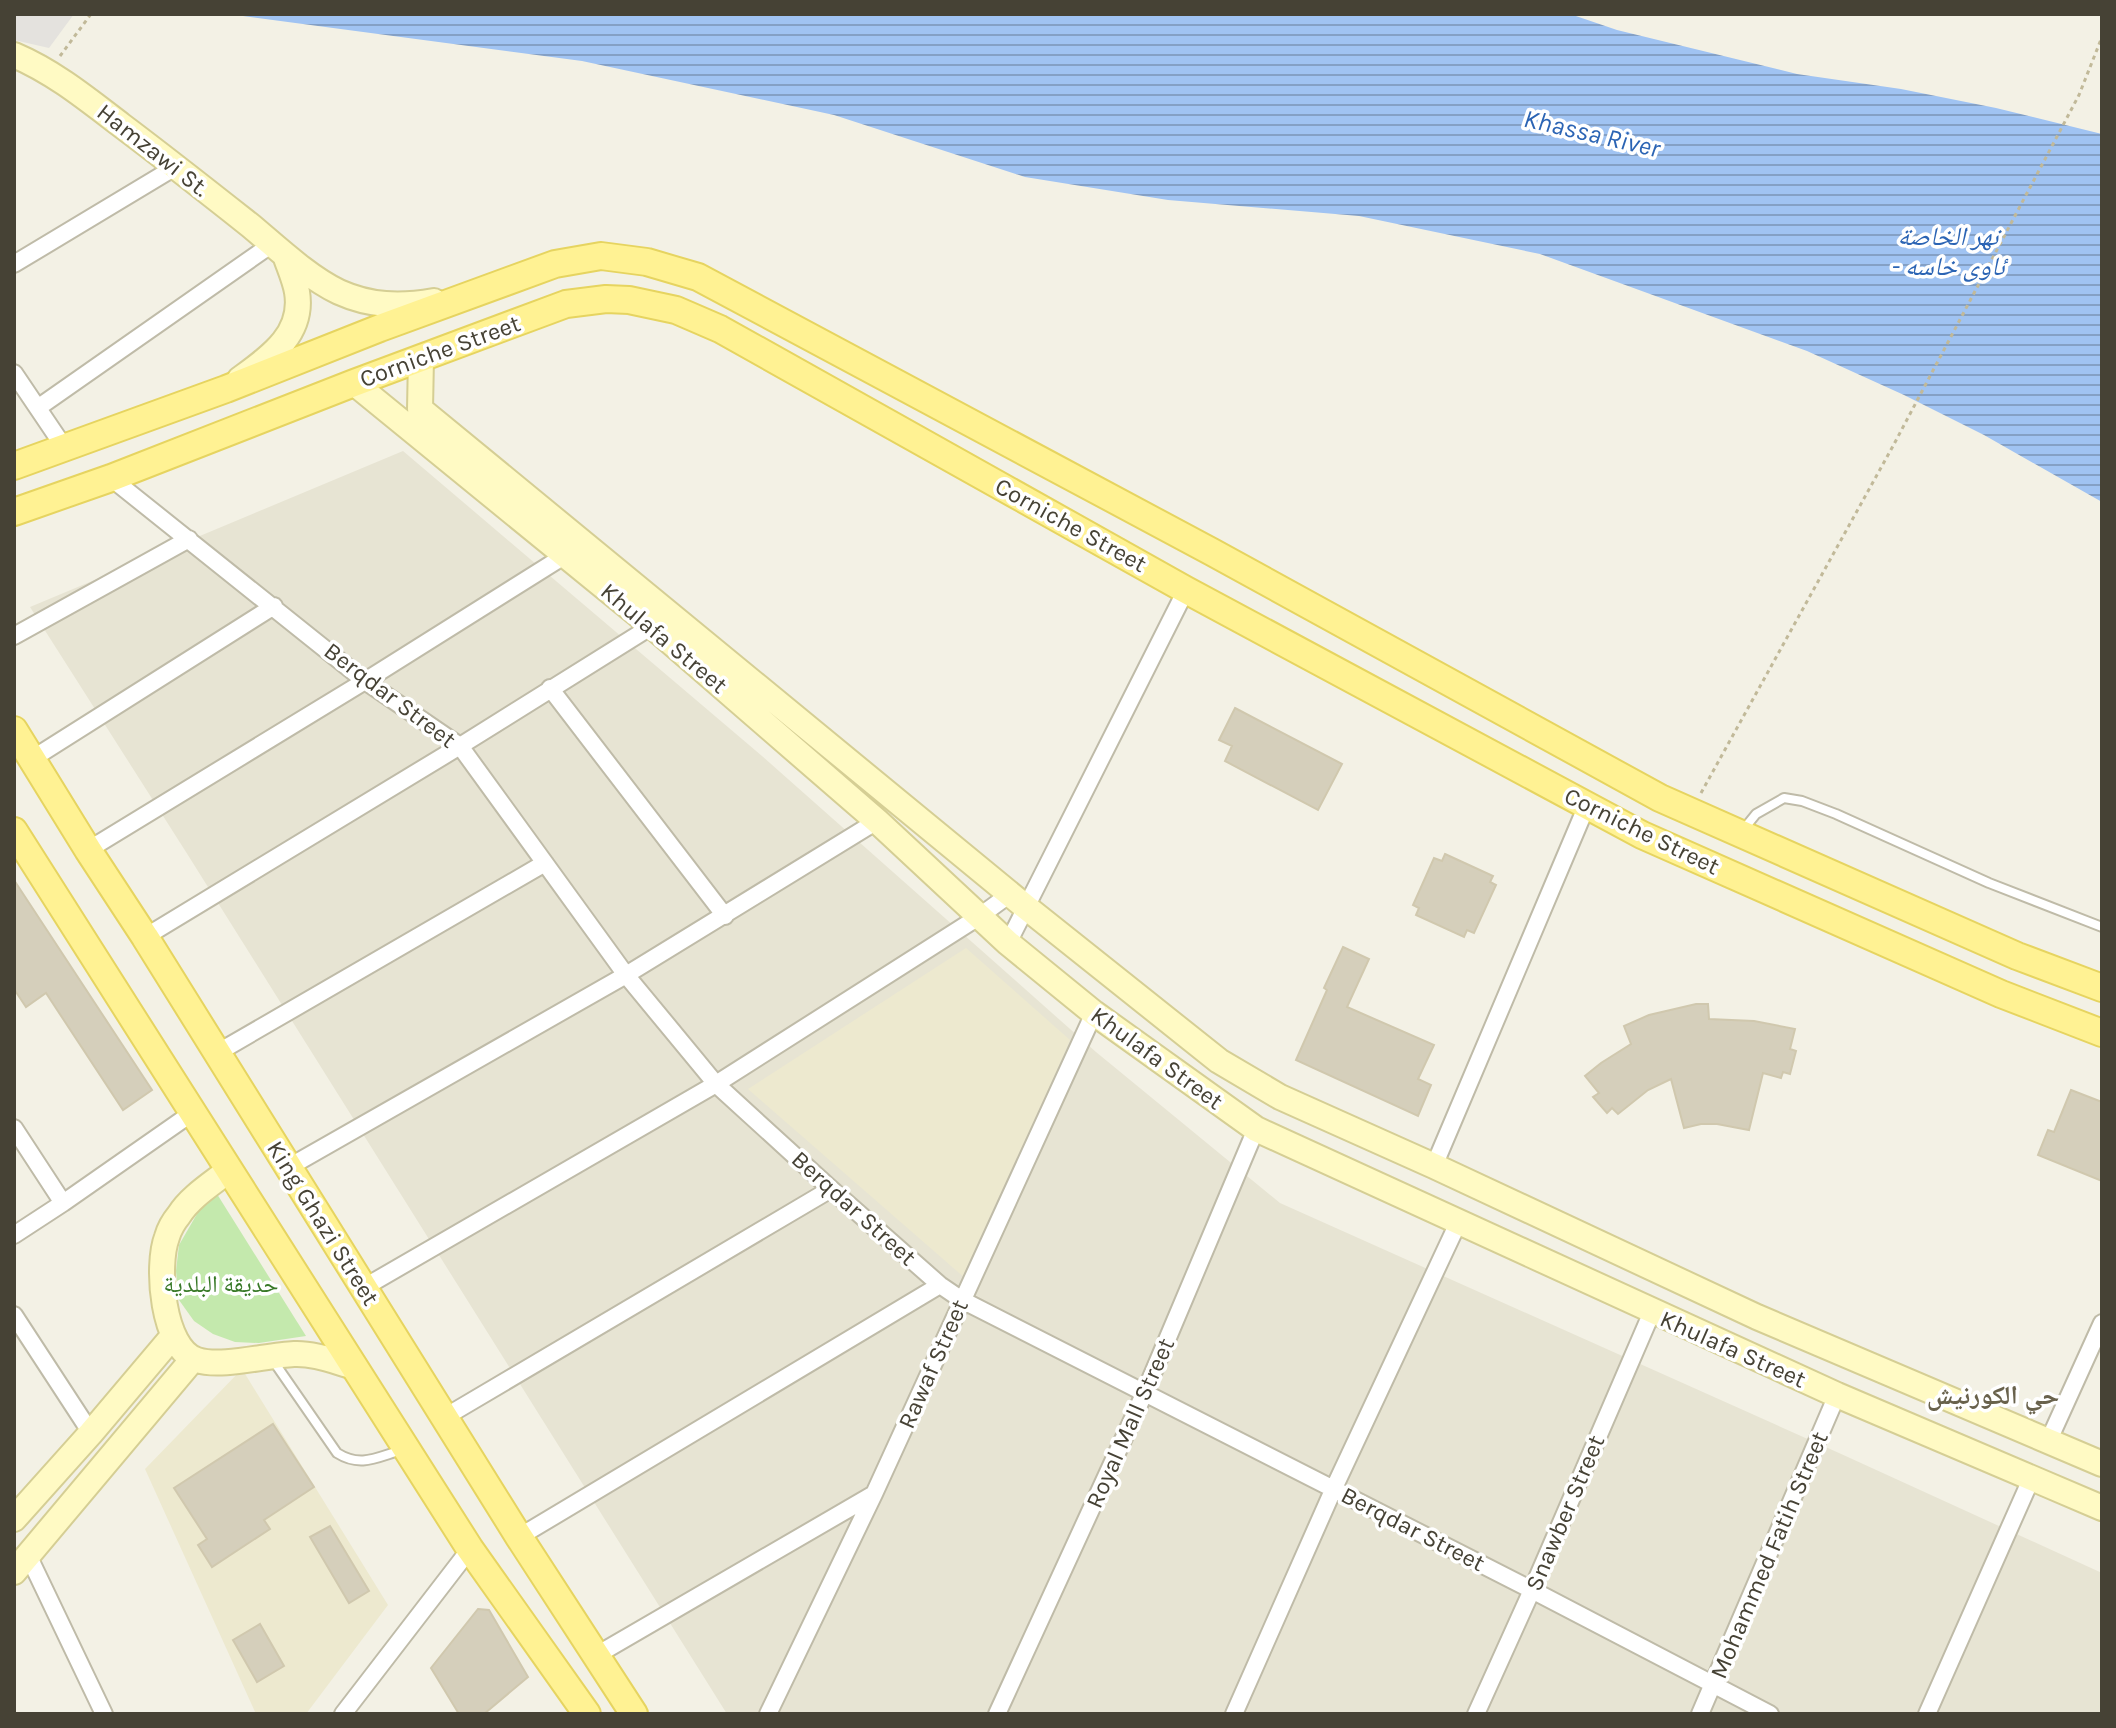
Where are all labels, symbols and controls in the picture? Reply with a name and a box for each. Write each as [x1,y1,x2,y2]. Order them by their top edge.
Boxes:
street label: Hamzawi St. [91,98,215,202]
water label: Khassa River [1521,103,1664,164]
water label: نهر الخاصة - ئاوی خاسە [1891,221,2009,282]
street label: Corniche Street [356,309,524,393]
street label: Corniche Street [990,472,1152,578]
street label: Khulafa Street [595,577,733,699]
street label: Berqdar Street [319,636,461,754]
street label: Corniche Street [1560,781,1724,881]
street label: Khulafa Street [1085,1001,1229,1115]
street label: King Ghazi Street [261,1136,385,1310]
street label: Berqdar Street [786,1145,922,1271]
park label: حديقة البلدية [164,1270,278,1298]
street label: Rawaf Street [892,1295,974,1433]
street label: Khulafa Street [1656,1304,1810,1394]
street label: Royal Mall Street [1080,1334,1180,1512]
district label: حي الكورنيش [1927,1380,2059,1415]
street label: Mohammed Fatih Street [1704,1427,1834,1683]
street label: Snawber Street [1520,1431,1610,1595]
street label: Berqdar Street [1336,1481,1490,1577]

